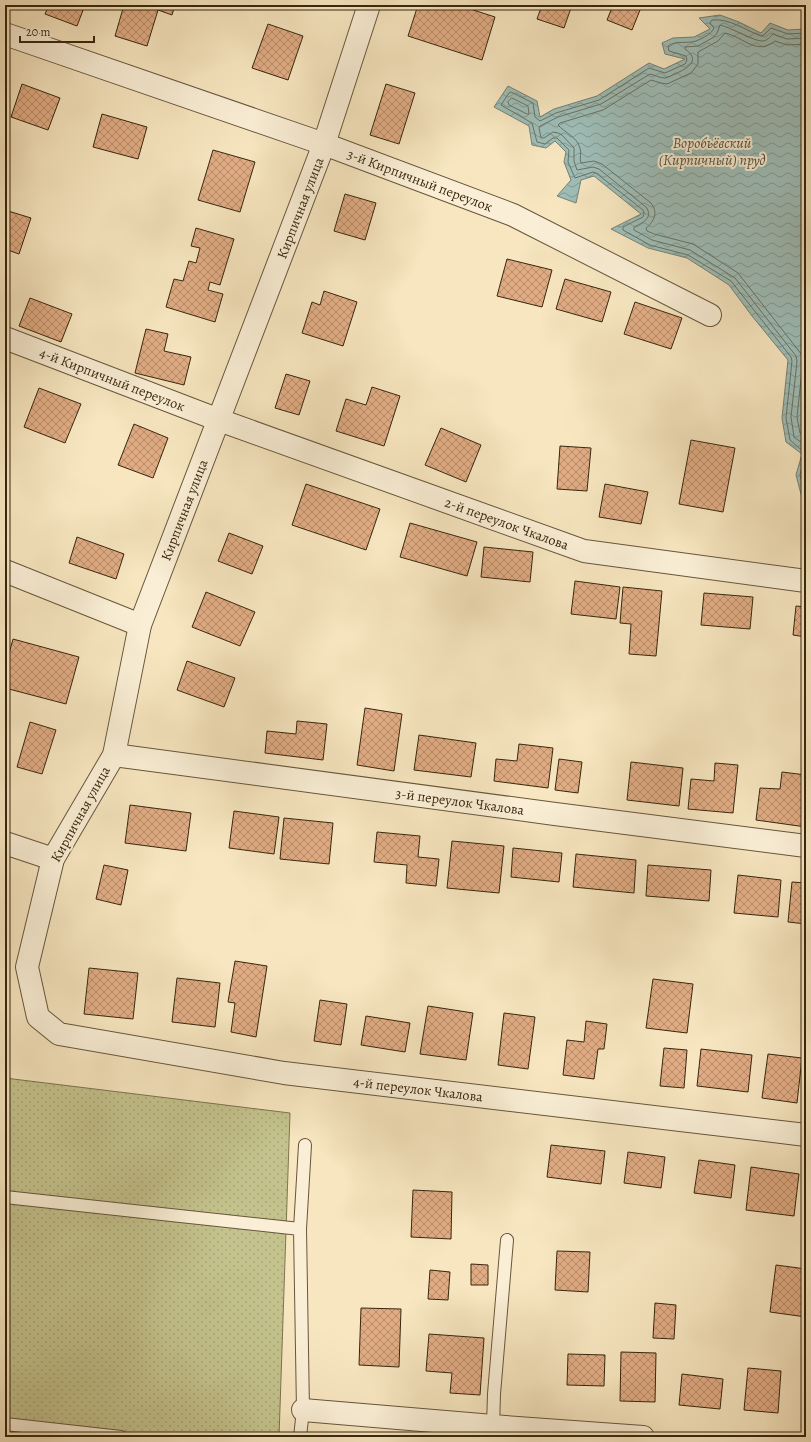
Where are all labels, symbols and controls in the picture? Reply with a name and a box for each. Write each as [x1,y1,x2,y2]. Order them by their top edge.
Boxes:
scale bar [20,18,94,44]
text: 20 m [26,24,50,40]
water label: Воробьёвский (Кирпичный) пруд [658,133,766,170]
street label: 3-й Кирпичный переулок [344,145,495,216]
street label: Кирпичная улица [272,154,329,262]
street label: 4-й Кирпичный переулок [37,343,188,416]
street label: Кирпичная улица [156,456,213,564]
street label: 2-й переулок Чкалова [442,493,572,555]
street label: Кирпичная улица [46,762,115,866]
street label: 3-й переулок Чкалова [394,784,526,820]
street label: 4-й переулок Чкалова [352,1072,484,1107]

